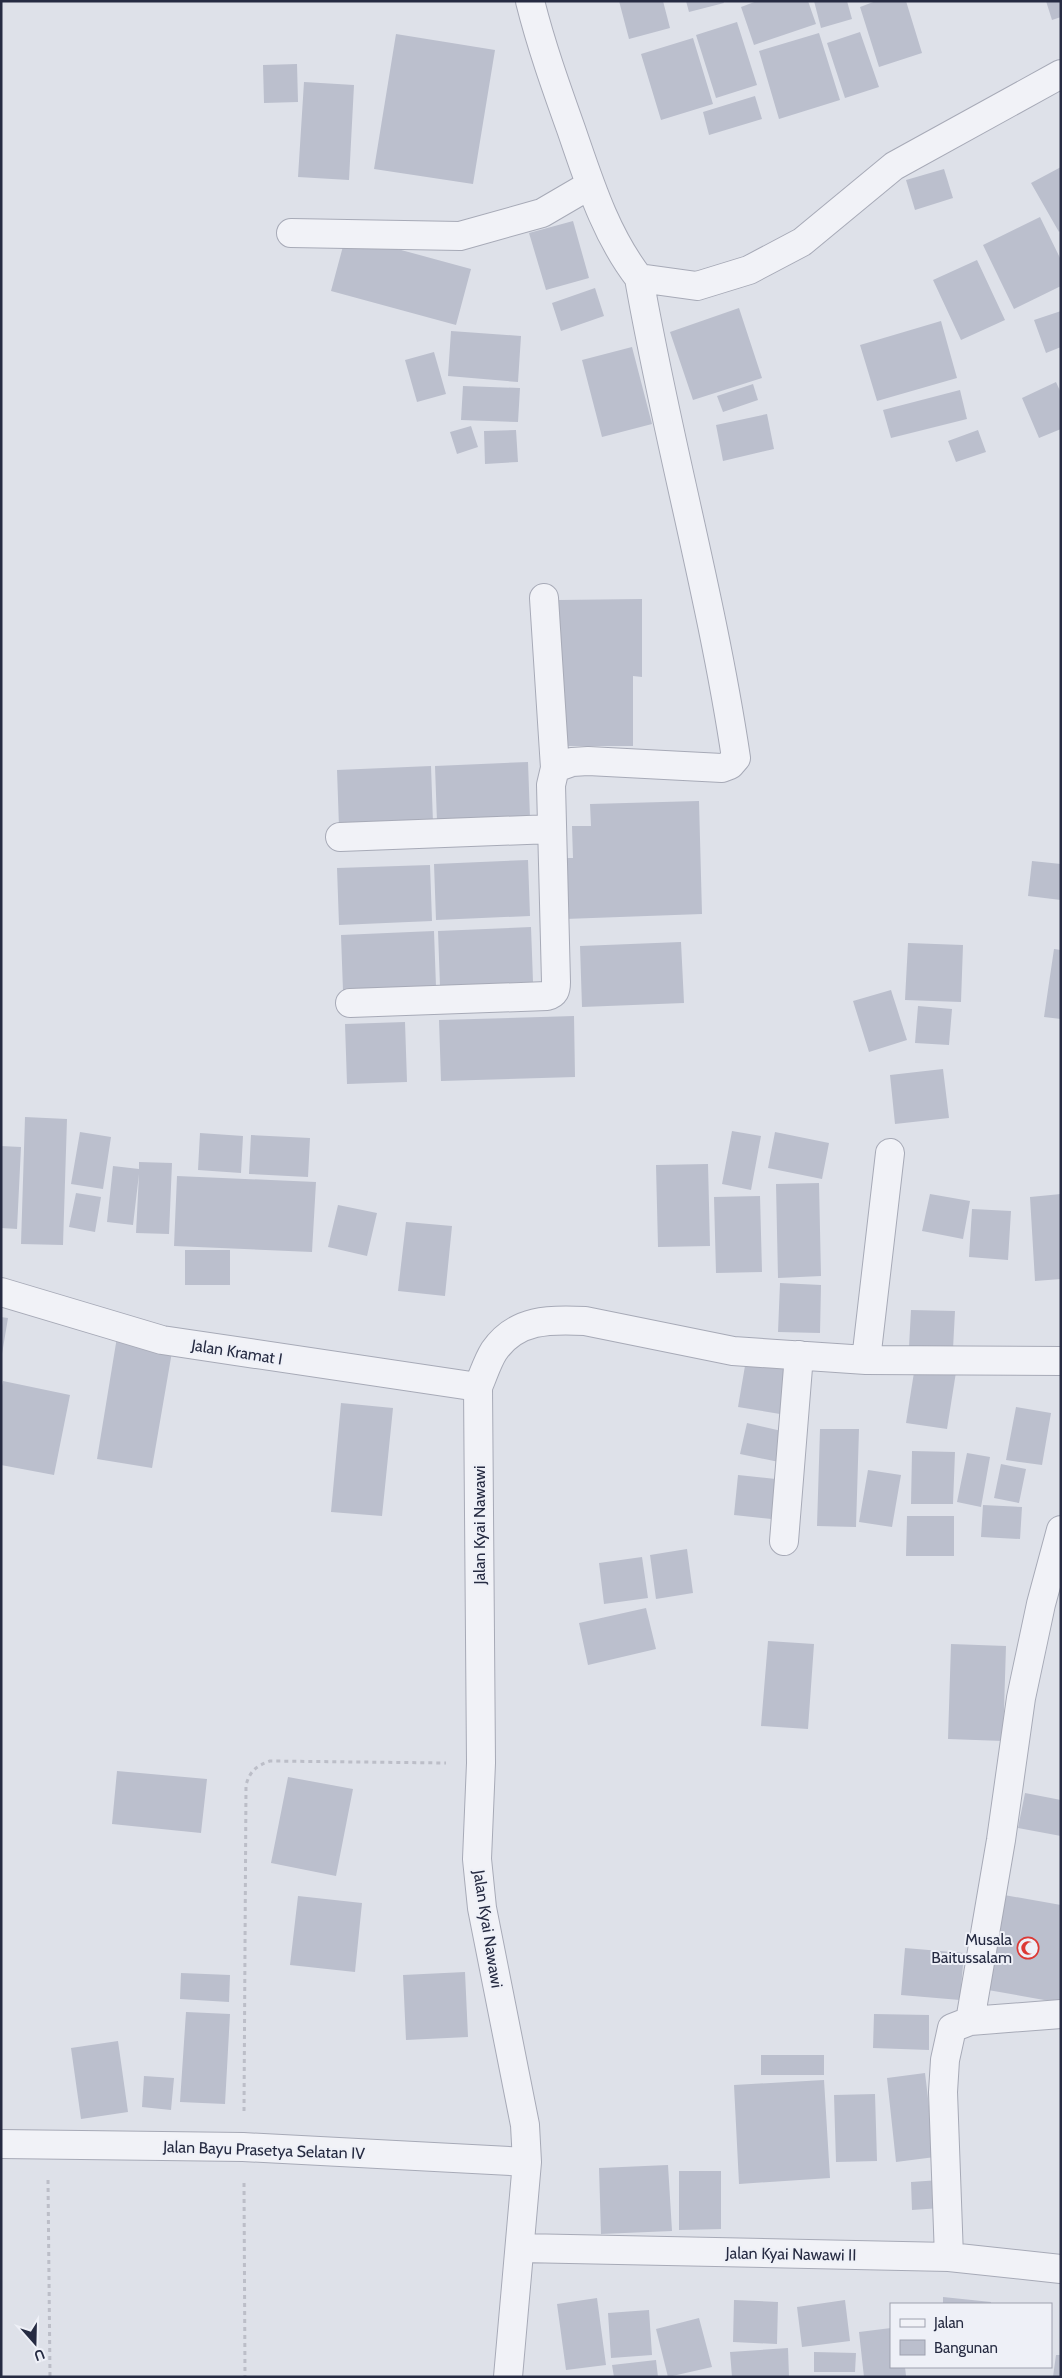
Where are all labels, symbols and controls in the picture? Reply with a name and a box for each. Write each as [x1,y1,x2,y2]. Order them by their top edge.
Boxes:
street label: Jalan Kramat I [189,1335,284,1369]
street label: Jalan Kyai Nawawi [470,1466,489,1585]
street label: Jalan Kyai Nawawi [469,1868,507,1989]
place label: Musala Baitussalam [931,1930,1012,1967]
mosque icon: Musala Baitussalam [1016,1936,1040,1960]
street label: Jalan Bayu Prasetya Selatan IV [162,2137,365,2163]
street label: Jalan Kyai Nawawi II [724,2243,857,2265]
legend [890,2303,1052,2368]
text: Jalan [933,2314,964,2332]
north arrow [10,2318,60,2368]
text: Bangunan [934,2339,998,2357]
text: U [32,2345,47,2365]

